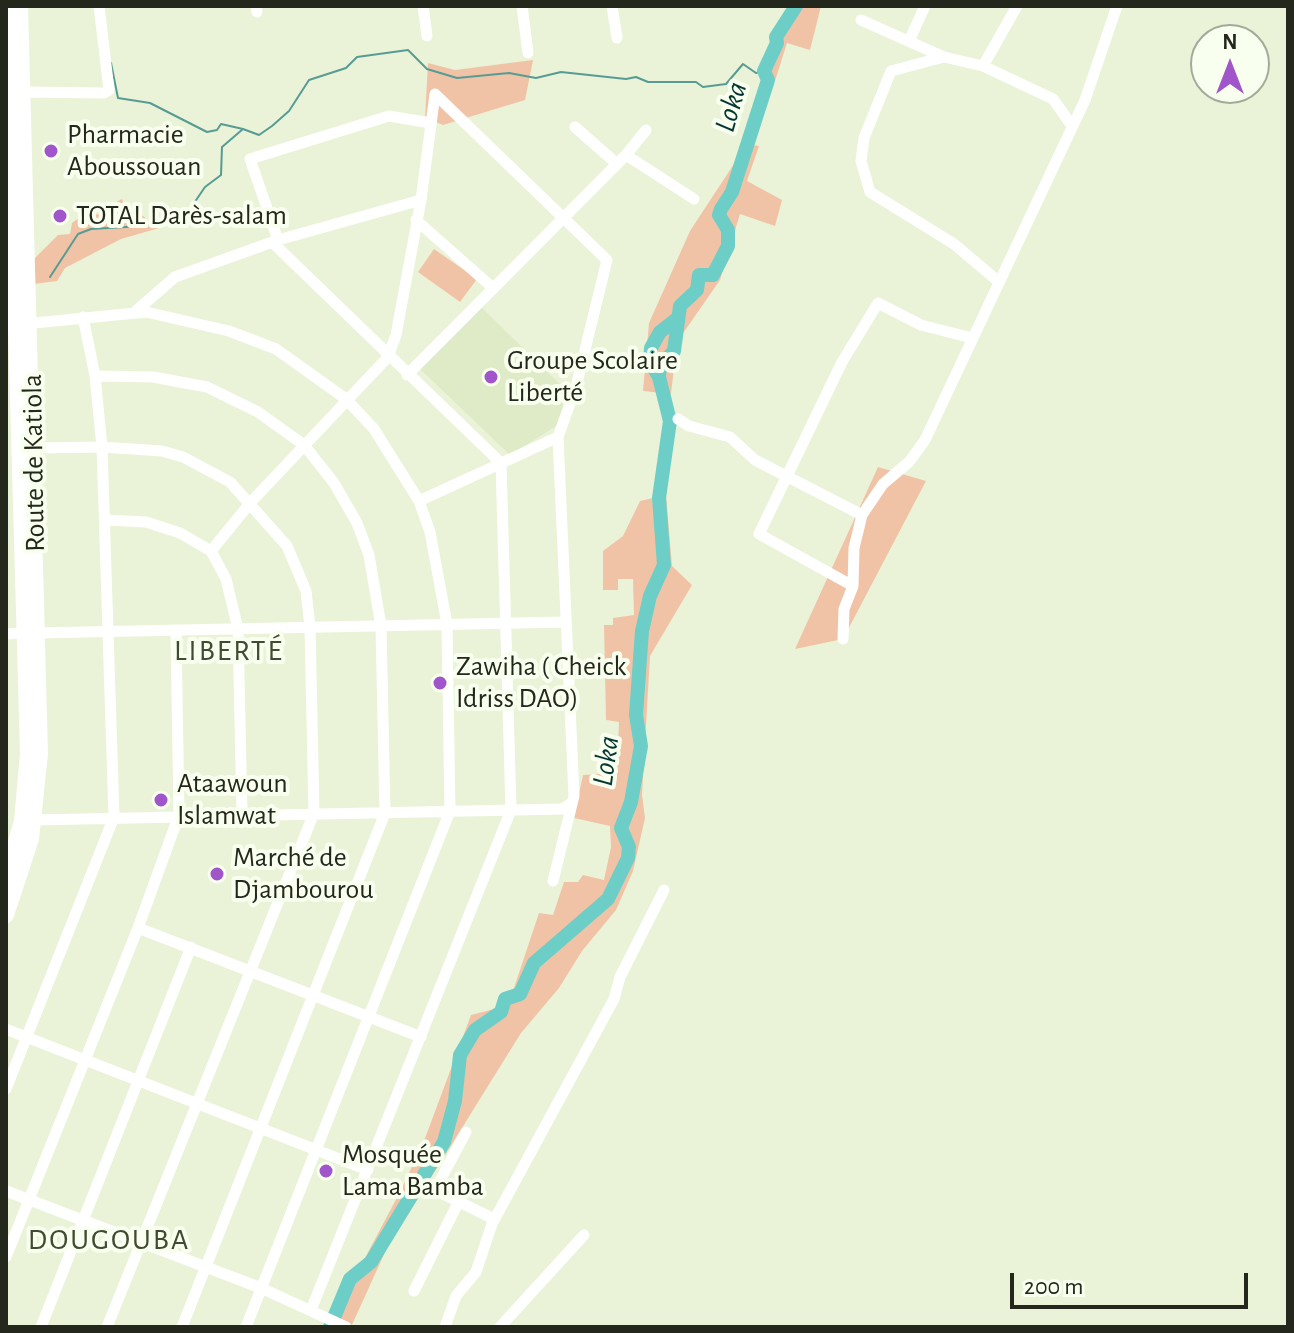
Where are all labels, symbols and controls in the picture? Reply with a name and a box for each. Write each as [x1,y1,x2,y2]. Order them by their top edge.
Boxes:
north arrow [1190,24,1270,104]
text: N [1222,31,1238,53]
water label: Loka [707,78,755,136]
place label: Pharmacie Aboussouan [67,118,201,184]
marker: Pharmacie Aboussouan [42,142,60,160]
place label: TOTAL Darès-salam [76,199,287,233]
marker: TOTAL Darès-salam [51,207,69,225]
place label: Groupe Scolaire Liberté [507,344,678,410]
marker: Groupe Scolaire Liberté [482,368,500,386]
street label: Route de Katiola [16,374,52,552]
district label: LIBERTÉ [174,633,284,669]
place label: Zawiha ( Cheick Idriss DAO) [456,650,626,716]
marker: Zawiha ( Cheick Idriss DAO) [431,674,449,692]
water label: Loka [585,733,627,789]
place label: Ataawoun Islamwat [177,767,288,833]
marker: Ataawoun Islamwat [152,791,170,809]
place label: Marché de Djambourou [233,841,374,907]
marker: Marché de Djambourou [208,865,226,883]
place label: Mosquée Lama Bamba [342,1138,484,1204]
marker: Mosquée Lama Bamba [317,1162,335,1180]
district label: DOUGOUBA [28,1222,190,1258]
scale bar [1014,1257,1252,1307]
text: 200 m [1024,1275,1083,1299]

